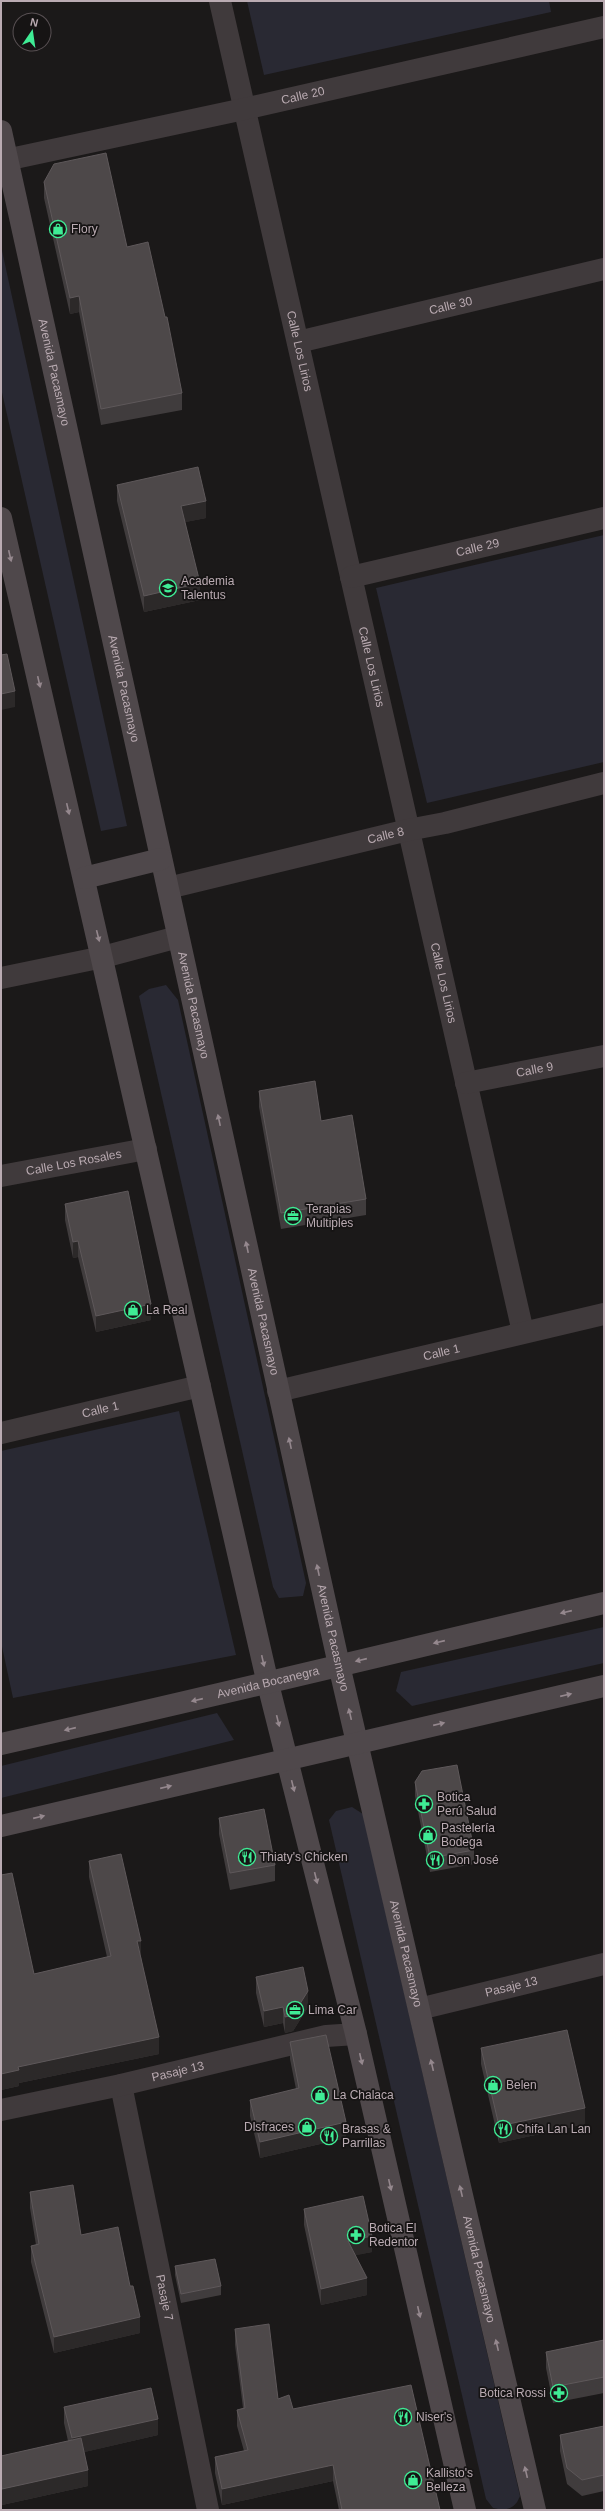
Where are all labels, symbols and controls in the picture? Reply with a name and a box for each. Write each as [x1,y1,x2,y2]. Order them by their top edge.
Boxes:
north arrow [12,12,52,52]
text: N [29,16,40,29]
street label: Calle 20 [280,84,326,107]
shop icon: Flory [48,219,68,239]
place label: Flory [71,222,98,236]
street label: Calle 30 [428,294,474,317]
street label: Calle Los Lirios [284,309,316,393]
street label: Avenida Pacasmayo [36,317,73,427]
street label: Calle 29 [455,536,501,559]
one-way arrow [7,550,13,562]
place label: Academia Talentus [181,574,235,602]
school or university icon: Academia Talentus [158,578,178,598]
street label: Calle Los Lirios [356,625,388,709]
street label: Avenida Pacasmayo [105,634,143,744]
one-way arrow [36,676,42,689]
one-way arrow [65,803,71,815]
street label: Calle 8 [366,824,406,847]
one-way arrow [95,929,101,942]
street label: Calle Los Lirios [428,941,459,1024]
street label: Avenida Pacasmayo [175,950,212,1060]
street label: Calle 9 [515,1059,555,1080]
one-way arrow [215,1114,221,1127]
street label: Calle Los Rosales [25,1147,123,1178]
place label: Terapias Multiples [306,1202,353,1230]
office icon: Terapias Multiples [283,1206,303,1226]
one-way arrow [243,1241,249,1254]
street label: Avenida Pacasmayo [245,1267,282,1377]
shop icon: La Real [123,1300,143,1320]
place label: La Real [146,1303,187,1317]
street label: Calle 1 [422,1341,462,1363]
street label: Calle 1 [80,1398,120,1421]
one-way arrow [286,1437,292,1449]
one-way arrow [314,1563,320,1576]
street label: Avenida Pacasmayo [314,1583,352,1693]
one-way arrow [560,1609,572,1615]
one-way arrow [433,1639,446,1645]
one-way arrow [261,1655,267,1667]
one-way arrow [355,1657,367,1663]
street label: Avenida Bocanegra [215,1664,321,1701]
one-way arrow [560,1691,572,1697]
one-way arrow [191,1698,203,1704]
one-way arrow [347,1708,353,1721]
one-way arrow [275,1715,281,1728]
one-way arrow [433,1720,446,1726]
one-way arrow [64,1726,77,1732]
one-way arrow [291,1780,297,1792]
one-way arrow [159,1784,172,1790]
place label: Botica Perú Salud [437,1790,496,1818]
pharmacy icon: Botica Perú Salud [414,1794,434,1814]
one-way arrow [33,1814,45,1820]
place label: Pastelería Bodega [441,1821,495,1849]
shop icon: Pastelería Bodega [418,1825,438,1845]
restaurant icon: Thiaty's Chicken [237,1847,257,1867]
place label: Thiaty's Chicken [260,1850,348,1864]
restaurant icon: Don José [425,1850,445,1870]
place label: Don José [448,1853,499,1867]
one-way arrow [314,1872,320,1884]
street label: Avenida Pacasmayo [387,1899,425,2009]
street label: Pasaje 13 [484,1973,539,2000]
office icon: Lima Car [285,2000,305,2020]
place label: Lima Car [308,2003,357,2017]
one-way arrow [359,2052,365,2065]
street label: Pasaje 13 [150,2058,206,2084]
one-way arrow [428,2059,434,2071]
shop icon: Belen [483,2075,503,2095]
place label: Belen [506,2078,537,2092]
shop icon: La Chalaca [310,2085,330,2105]
place label: La Chalaca [333,2088,394,2102]
shop icon: Dlsfraces [297,2117,317,2137]
restaurant icon: Chifa Lan Lan [493,2119,513,2139]
place label: Dlsfraces [244,2120,294,2134]
place label: Brasas & Parrillas [342,2122,391,2150]
place label: Chifa Lan Lan [516,2122,591,2136]
restaurant icon: Brasas & Parrillas [319,2126,339,2146]
one-way arrow [388,2179,394,2192]
one-way arrow [458,2185,464,2197]
street label: Avenida Pacasmayo [460,2214,498,2324]
place label: Botica El Redentor [369,2221,418,2249]
pharmacy icon: Botica El Redentor [346,2225,366,2245]
street label: Pasaje 7 [153,2273,176,2322]
one-way arrow [417,2306,423,2318]
one-way arrow [493,2339,499,2352]
pharmacy icon: Botica Rossi [549,2383,569,2403]
place label: Botica Rossi [479,2386,546,2400]
restaurant icon: Niser's [393,2407,413,2427]
place label: Niser's [416,2410,452,2424]
place label: Kallisto's Belleza [426,2466,473,2494]
one-way arrow [523,2466,529,2478]
shop icon: Kallisto's Belleza [403,2470,423,2490]

